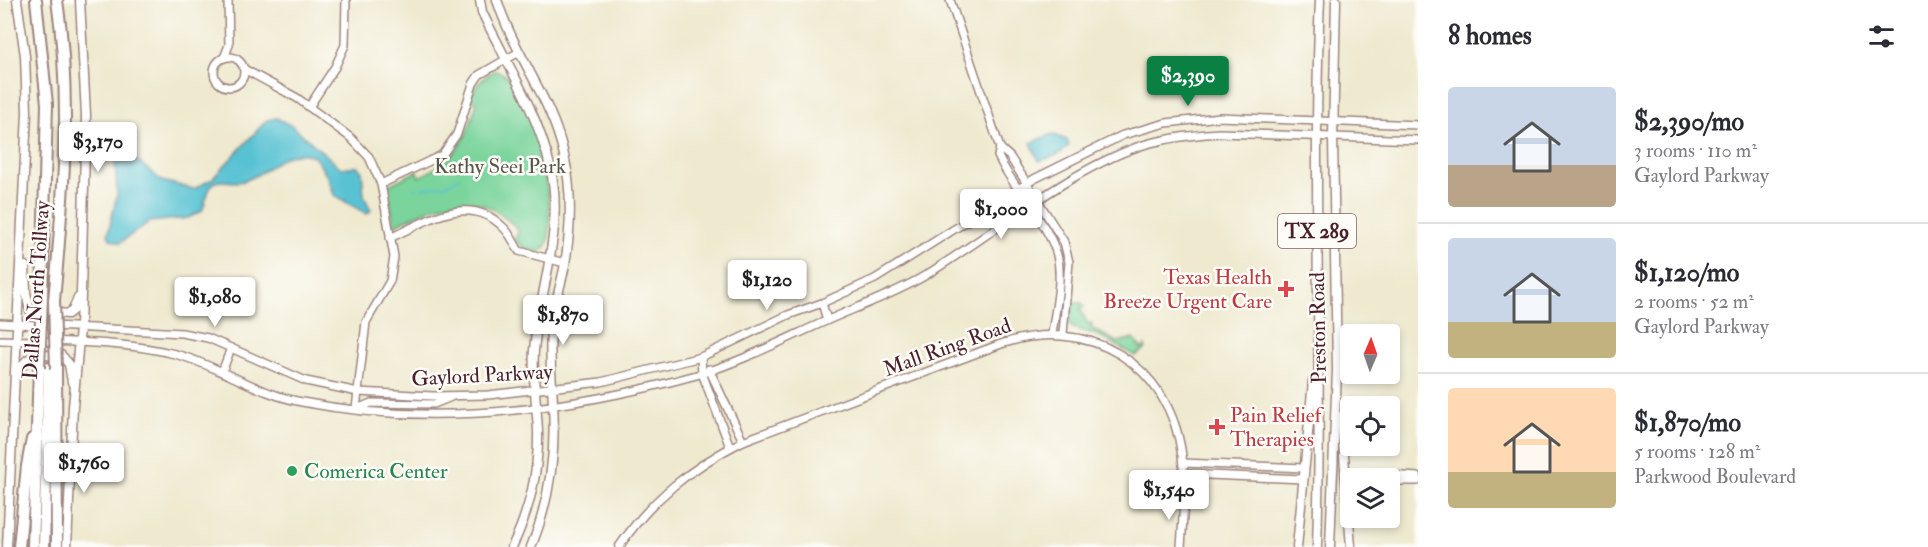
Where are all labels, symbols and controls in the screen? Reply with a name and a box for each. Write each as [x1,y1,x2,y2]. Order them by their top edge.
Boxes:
text: 8 homes [1448,20,1532,52]
icon: filters [1865,20,1898,53]
pin: $2,390 [1139,56,1237,107]
text: $2,390 [1161,63,1215,88]
text: $2,390/mo [1634,106,1744,138]
icon: home [1496,111,1568,183]
pin: $3,170 [49,122,147,173]
text: $3,170 [73,129,123,154]
text: 3 rooms · 110 m² [1634,138,1757,163]
park label: Kathy Seei Park [434,153,566,180]
text: Gaylord Parkway [1634,163,1769,188]
pin: $1,000 [952,189,1050,240]
text: $1,000 [974,196,1028,221]
street label: Dallas North Tollway [17,199,56,380]
road number: TX 289 [1278,214,1356,248]
text: $1,120/mo [1634,257,1739,289]
pin: $1,120 [718,260,816,311]
icon: home [1496,262,1568,334]
place label: Texas Health Breeze Urgent Care [1103,264,1272,315]
text: $1,120 [742,267,792,292]
street label: Preston Road [1304,271,1333,384]
pin: $1,080 [166,277,264,328]
marker: Texas Health Breeze Urgent Care [1277,280,1295,298]
text: $1,080 [188,284,242,309]
text: 2 rooms · 52 m² [1634,289,1754,314]
pin: $1,870 [514,295,612,346]
text: $1,870 [537,302,589,327]
street label: Mall Ring Road [880,312,1015,383]
text: Gaylord Parkway [1634,314,1769,339]
north arrow [1340,324,1400,384]
map controls [1340,324,1400,528]
street label: Gaylord Parkway [411,358,554,393]
button: locate [1340,396,1400,456]
place label: Pain Relief Therapies [1230,402,1325,453]
text: $1,870/mo [1634,407,1741,439]
icon: home [1496,412,1568,484]
marker: Pain Relief Therapies [1208,418,1226,436]
text: 5 rooms · 128 m² [1634,439,1760,464]
pin: $1,760 [35,443,133,494]
text: $1,760 [58,450,110,475]
place label: Comerica Center [304,458,448,485]
marker: Comerica Center [285,464,299,478]
text: Parkwood Boulevard [1634,464,1796,489]
button: layers [1340,468,1400,528]
pin: $1,540 [1120,470,1218,521]
text: $1,540 [1143,477,1195,502]

